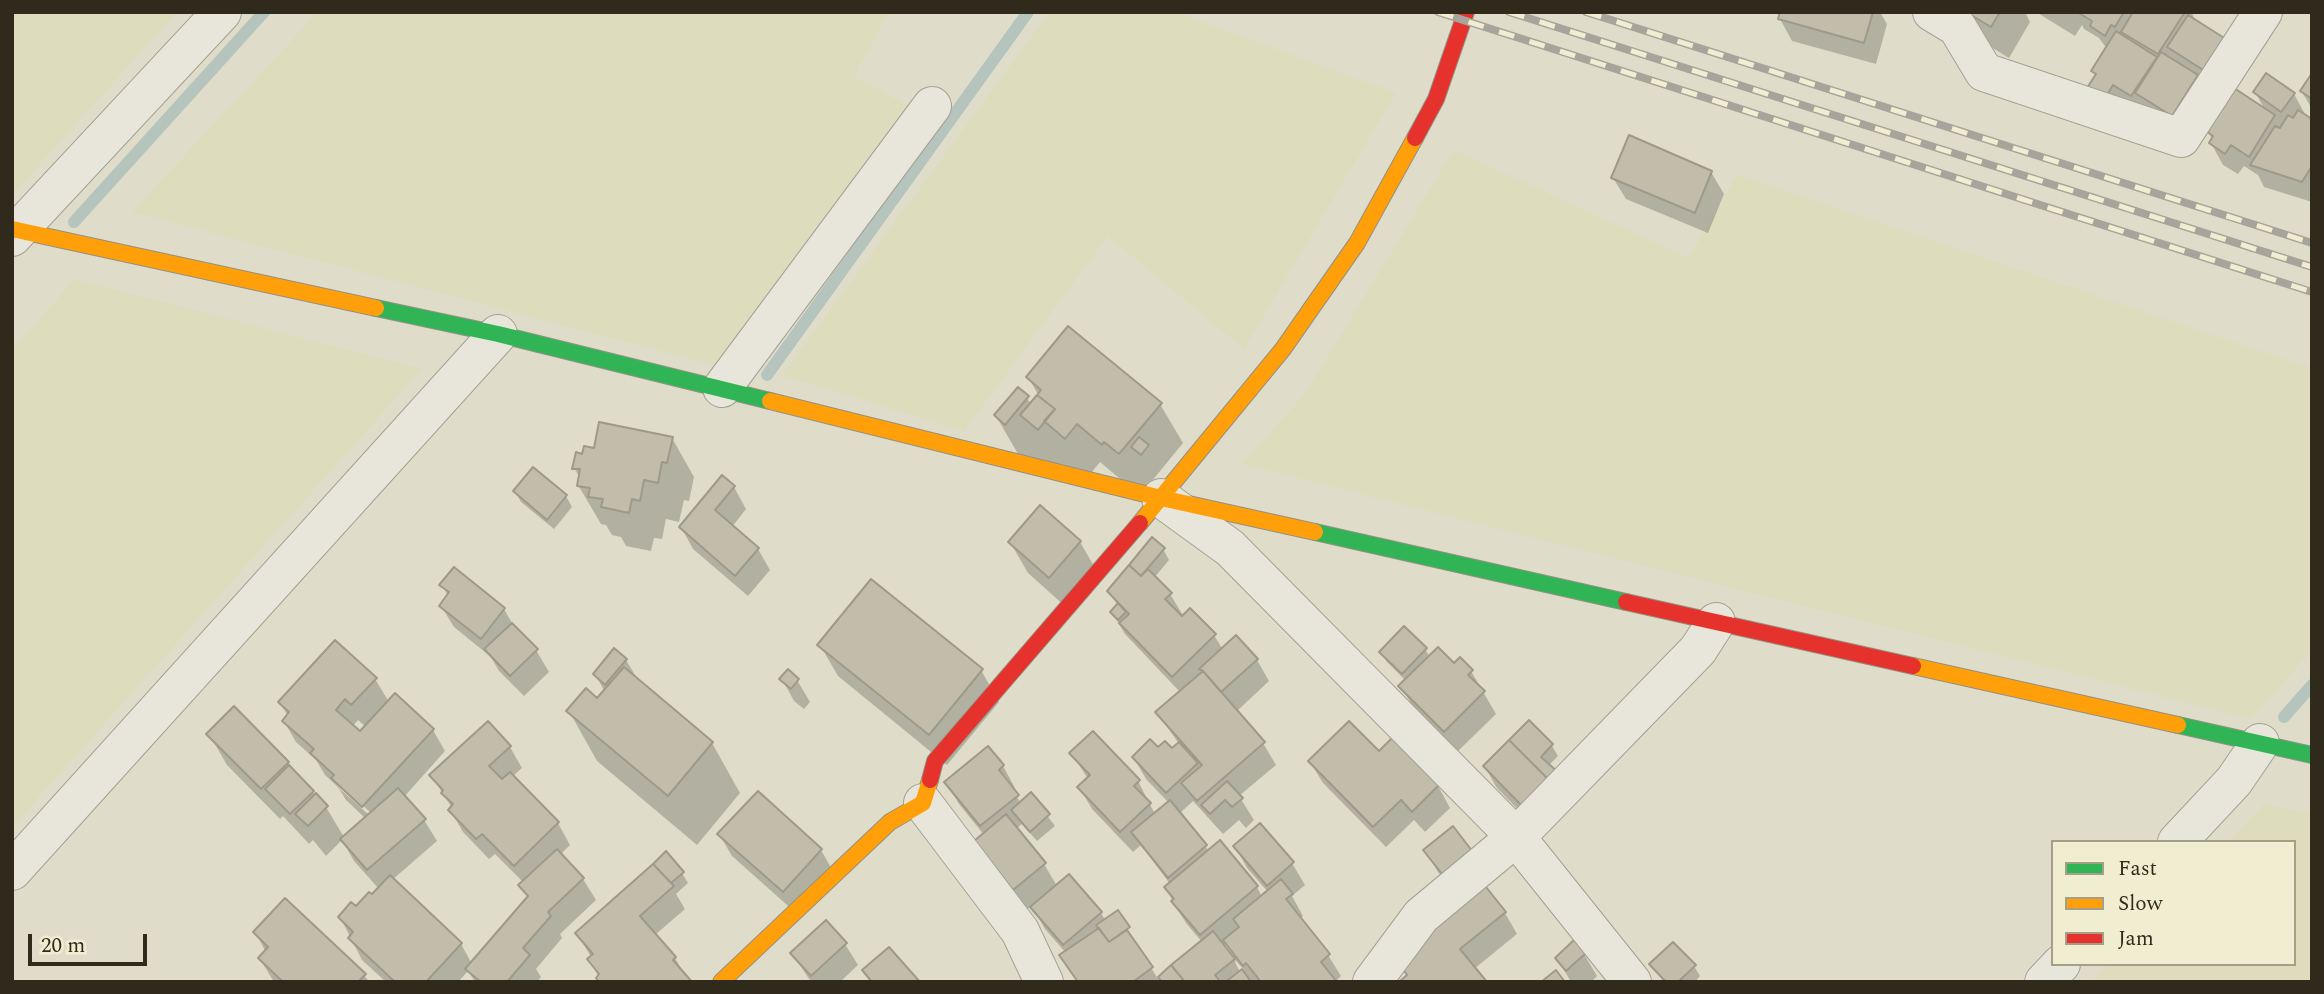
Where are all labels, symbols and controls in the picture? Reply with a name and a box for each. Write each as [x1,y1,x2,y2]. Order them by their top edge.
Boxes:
legend [2051,840,2296,966]
text: Fast [2118,853,2157,885]
text: Slow [2118,888,2162,920]
scale bar [32,920,150,964]
text: Jam [2118,923,2154,955]
text: 20 m [41,930,85,962]

